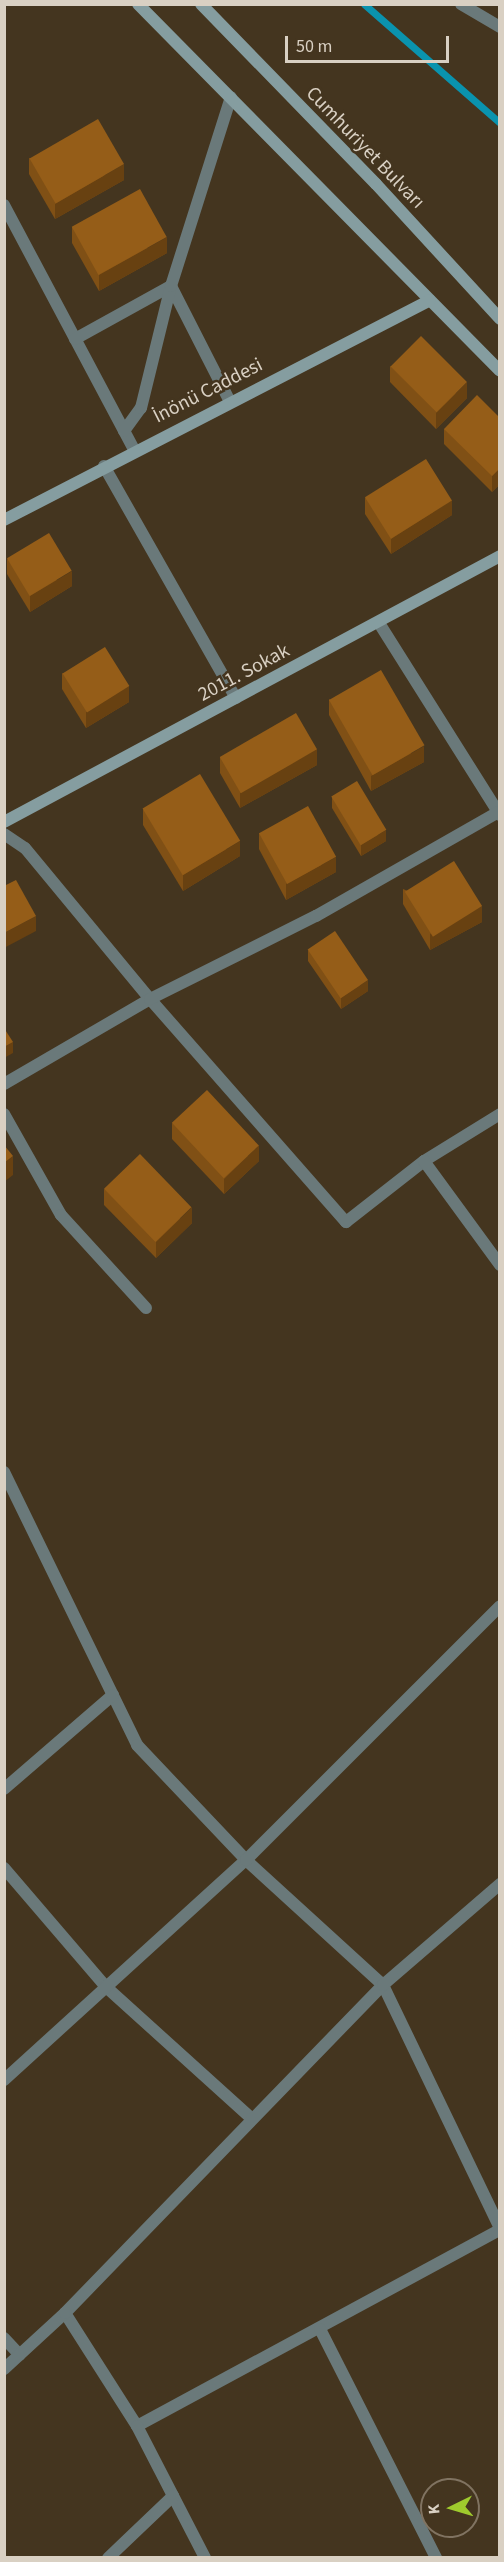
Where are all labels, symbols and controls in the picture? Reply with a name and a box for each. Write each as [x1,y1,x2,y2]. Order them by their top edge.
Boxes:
scale bar [288,24,452,62]
text: 50 m [296,34,332,59]
street label: Cumhuriyet Bulvarı [301,82,429,214]
street label: İnönü Caddesi [149,353,267,429]
street label: 2011. Sokak [194,639,294,707]
north arrow [420,2478,480,2538]
text: K [423,2504,445,2515]

